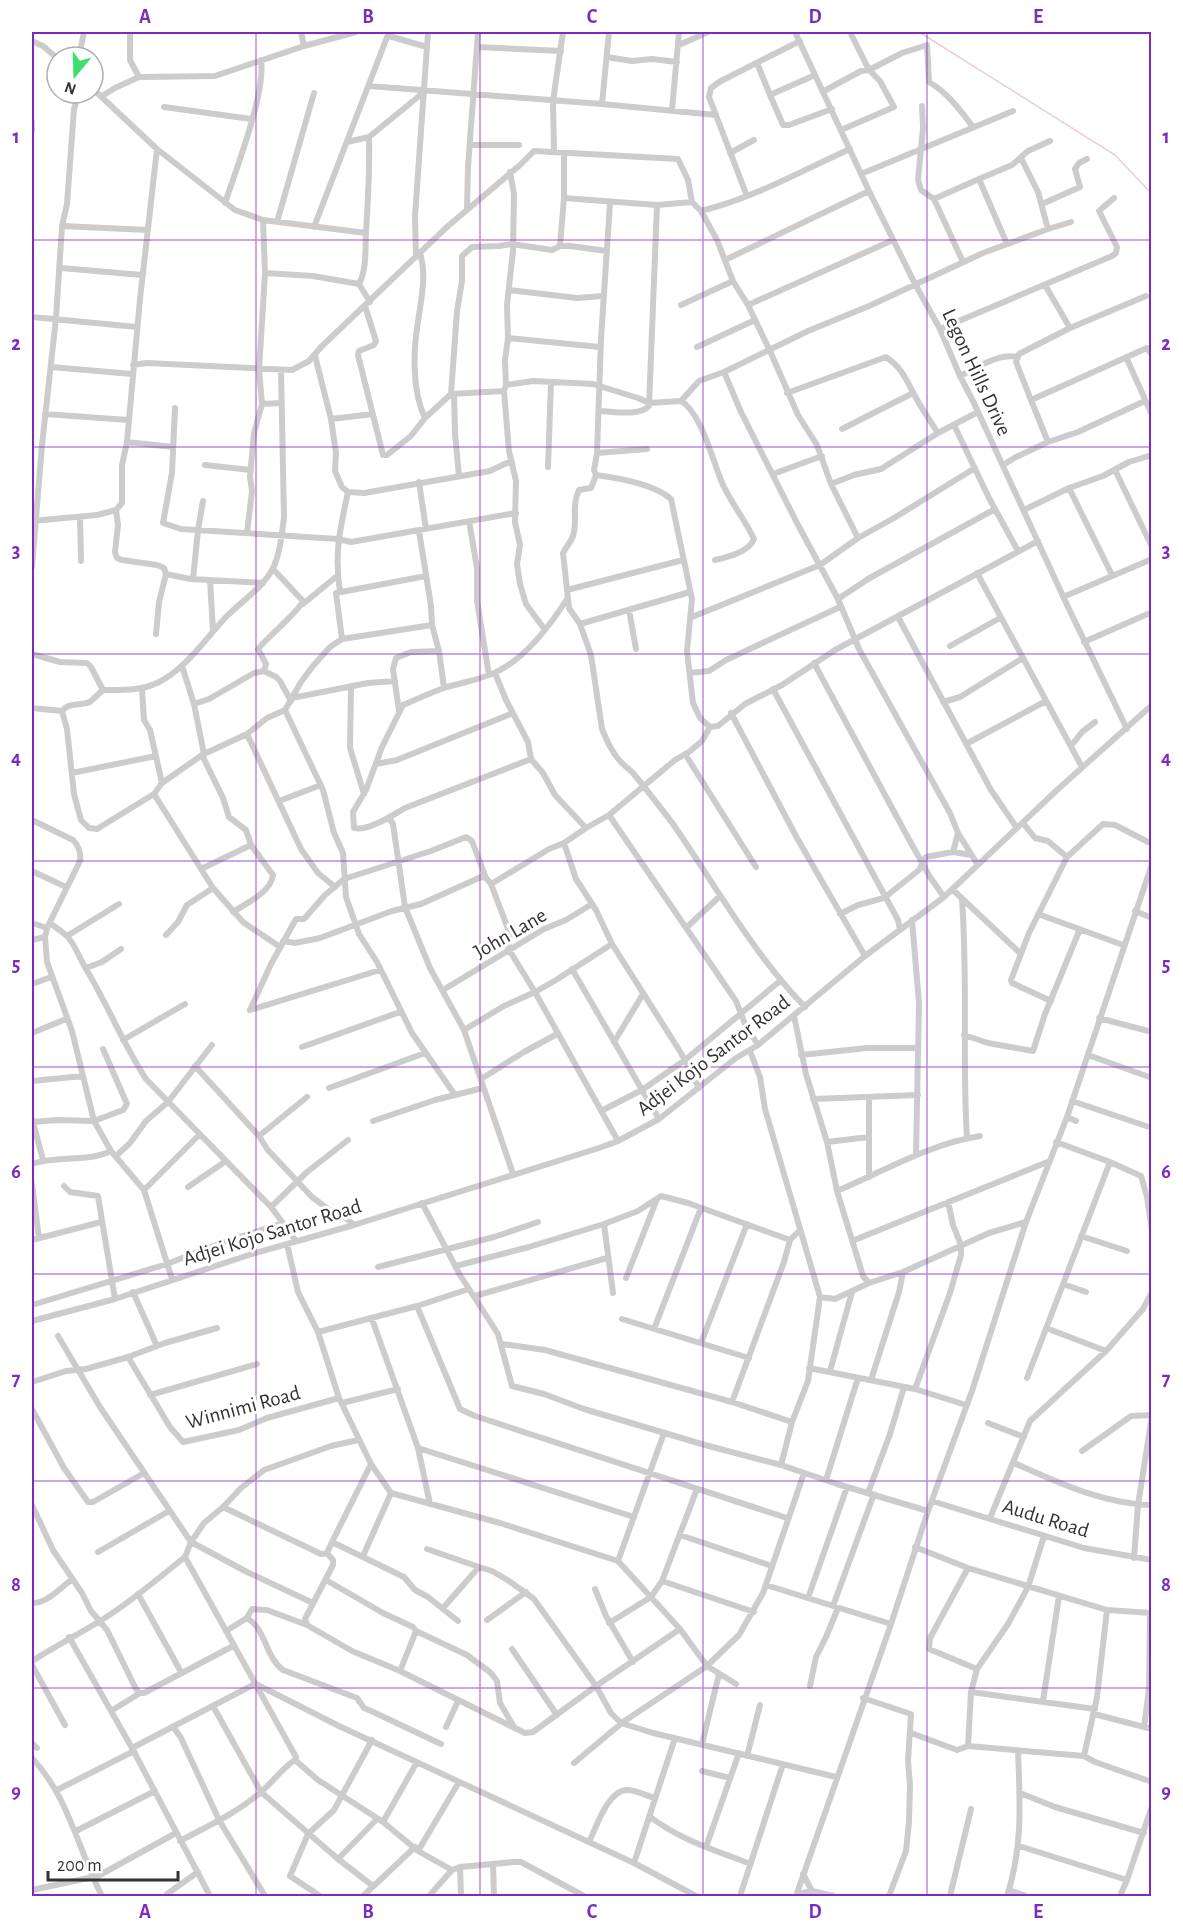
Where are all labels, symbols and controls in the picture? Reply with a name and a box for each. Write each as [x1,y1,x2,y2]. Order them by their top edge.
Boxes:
text: A [139,7,151,27]
text: B [362,7,374,27]
text: C [587,7,598,27]
text: D [808,7,822,27]
text: E [1033,7,1043,27]
north arrow [45,45,105,105]
text: N [63,79,78,98]
text: 1 [12,127,20,147]
text: 1 [1162,127,1170,147]
street label: Legon Hills Drive [938,306,1015,439]
text: 2 [11,334,21,354]
text: 2 [1161,334,1171,354]
text: 3 [12,541,20,561]
text: 3 [1162,541,1170,561]
text: 4 [11,748,21,768]
text: 4 [1161,748,1171,768]
street label: John Lane [470,904,550,963]
text: 5 [12,955,20,975]
text: 5 [1162,955,1170,975]
street label: Adjei Kojo Santor Road [633,991,794,1120]
text: 6 [11,1162,21,1182]
text: 6 [1161,1162,1171,1182]
street label: Adjei Kojo Santor Road [180,1195,364,1270]
text: 7 [12,1369,21,1389]
text: 7 [1162,1369,1171,1389]
street label: Winnimi Road [184,1382,303,1433]
street label: Audu Road [1000,1495,1092,1542]
text: 8 [11,1575,21,1595]
text: 8 [1161,1575,1171,1595]
text: 9 [11,1782,21,1802]
text: 9 [1161,1782,1171,1802]
scale bar [48,1844,178,1882]
text: 200 m [57,1857,102,1875]
text: A [139,1902,151,1922]
text: B [362,1902,374,1922]
text: C [587,1902,598,1922]
text: D [808,1902,822,1922]
text: E [1033,1902,1043,1922]

